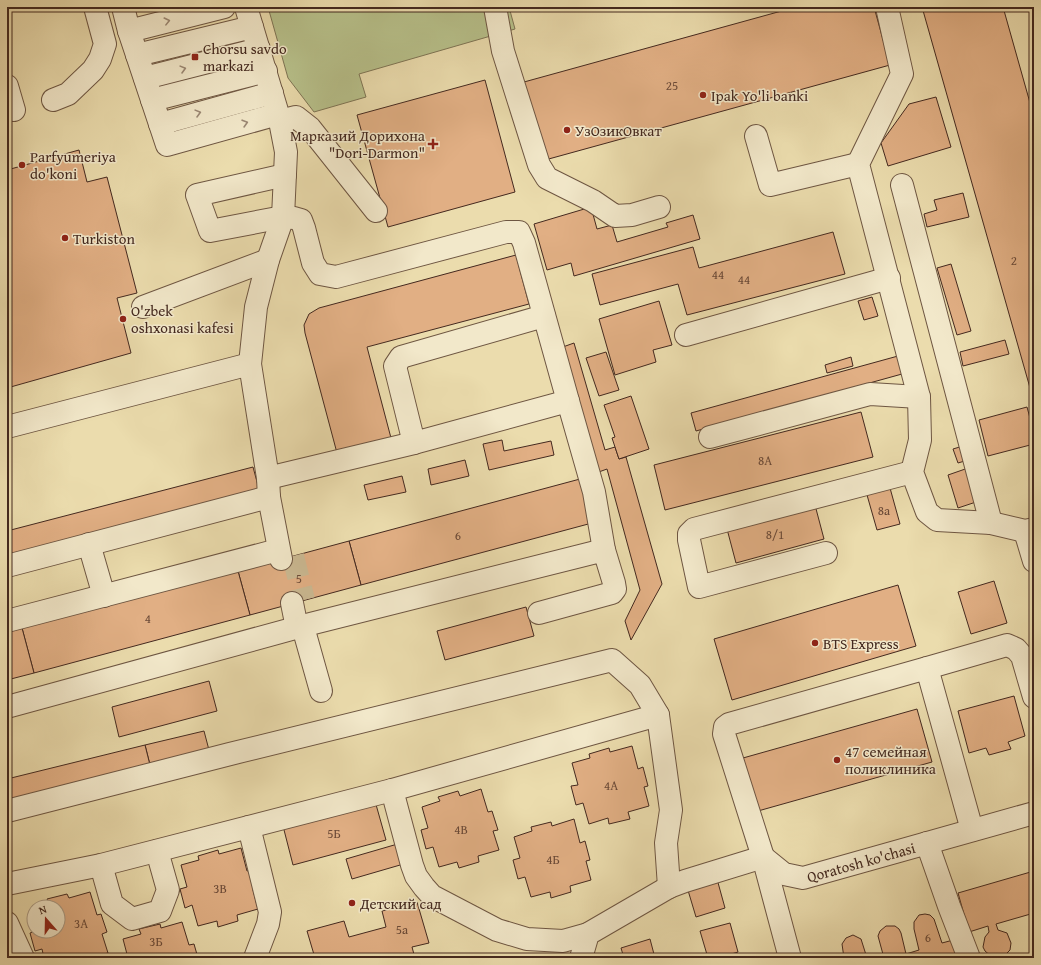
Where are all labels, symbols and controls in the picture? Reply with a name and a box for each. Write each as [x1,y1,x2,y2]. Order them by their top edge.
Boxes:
one-way arrow [164,18,170,26]
place label: Chorsu savdo markazi [203,38,287,76]
marker: Chorsu savdo markazi [190,52,200,62]
one-way arrow [180,65,186,73]
house number: 25 [666,76,678,95]
place label: Ipak Yo'li banki [711,85,808,106]
marker: Ipak Yo'li banki [698,90,708,100]
one-way arrow [195,110,201,118]
one-way arrow [241,119,248,128]
place label: УзОзикОвкат [575,120,662,141]
place label: Марказий Дорихона "Dori-Darmon" [290,125,426,163]
marker: УзОзикОвкат [562,125,572,135]
marker: Марказий Дорихона "Dori-Darmon" [428,139,438,149]
place label: Parfyumeriya do'koni [30,146,116,184]
marker: Parfyumeriya do'koni [17,160,27,170]
place label: Turkiston [73,228,135,249]
marker: Turkiston [60,233,70,243]
house number: 2 [1011,251,1017,270]
house number: 44 [712,265,724,284]
house number: 44 [738,270,750,289]
place label: O'zbek oshxonasi kafesi [131,300,234,338]
marker: O'zbek oshxonasi kafesi [118,314,128,324]
house number: 8А [758,451,772,470]
house number: 8a [878,501,891,520]
house number: 8/1 [766,525,784,544]
house number: 6 [455,526,461,545]
house number: 5 [296,569,302,588]
house number: 4 [145,609,151,628]
place label: BTS Express [823,633,899,654]
marker: BTS Express [810,638,820,648]
place label: 47 семейная поликлиника [845,741,937,779]
marker: 47 семейная поликлиника [832,755,842,765]
house number: 4А [604,776,618,795]
house number: 4В [454,820,468,839]
house number: 5Б [327,824,341,843]
street label: Qoratosh ko'chasi [804,836,918,887]
house number: 4Б [546,850,560,869]
house number: 3В [213,879,227,898]
place label: Детский сад [359,893,441,914]
marker: Детский сад [347,898,357,908]
north arrow [26,899,66,939]
text: N [36,901,49,918]
house number: 3А [74,914,88,933]
house number: 5a [396,920,409,939]
house number: 6 [925,928,931,947]
house number: 3Б [149,932,163,951]

